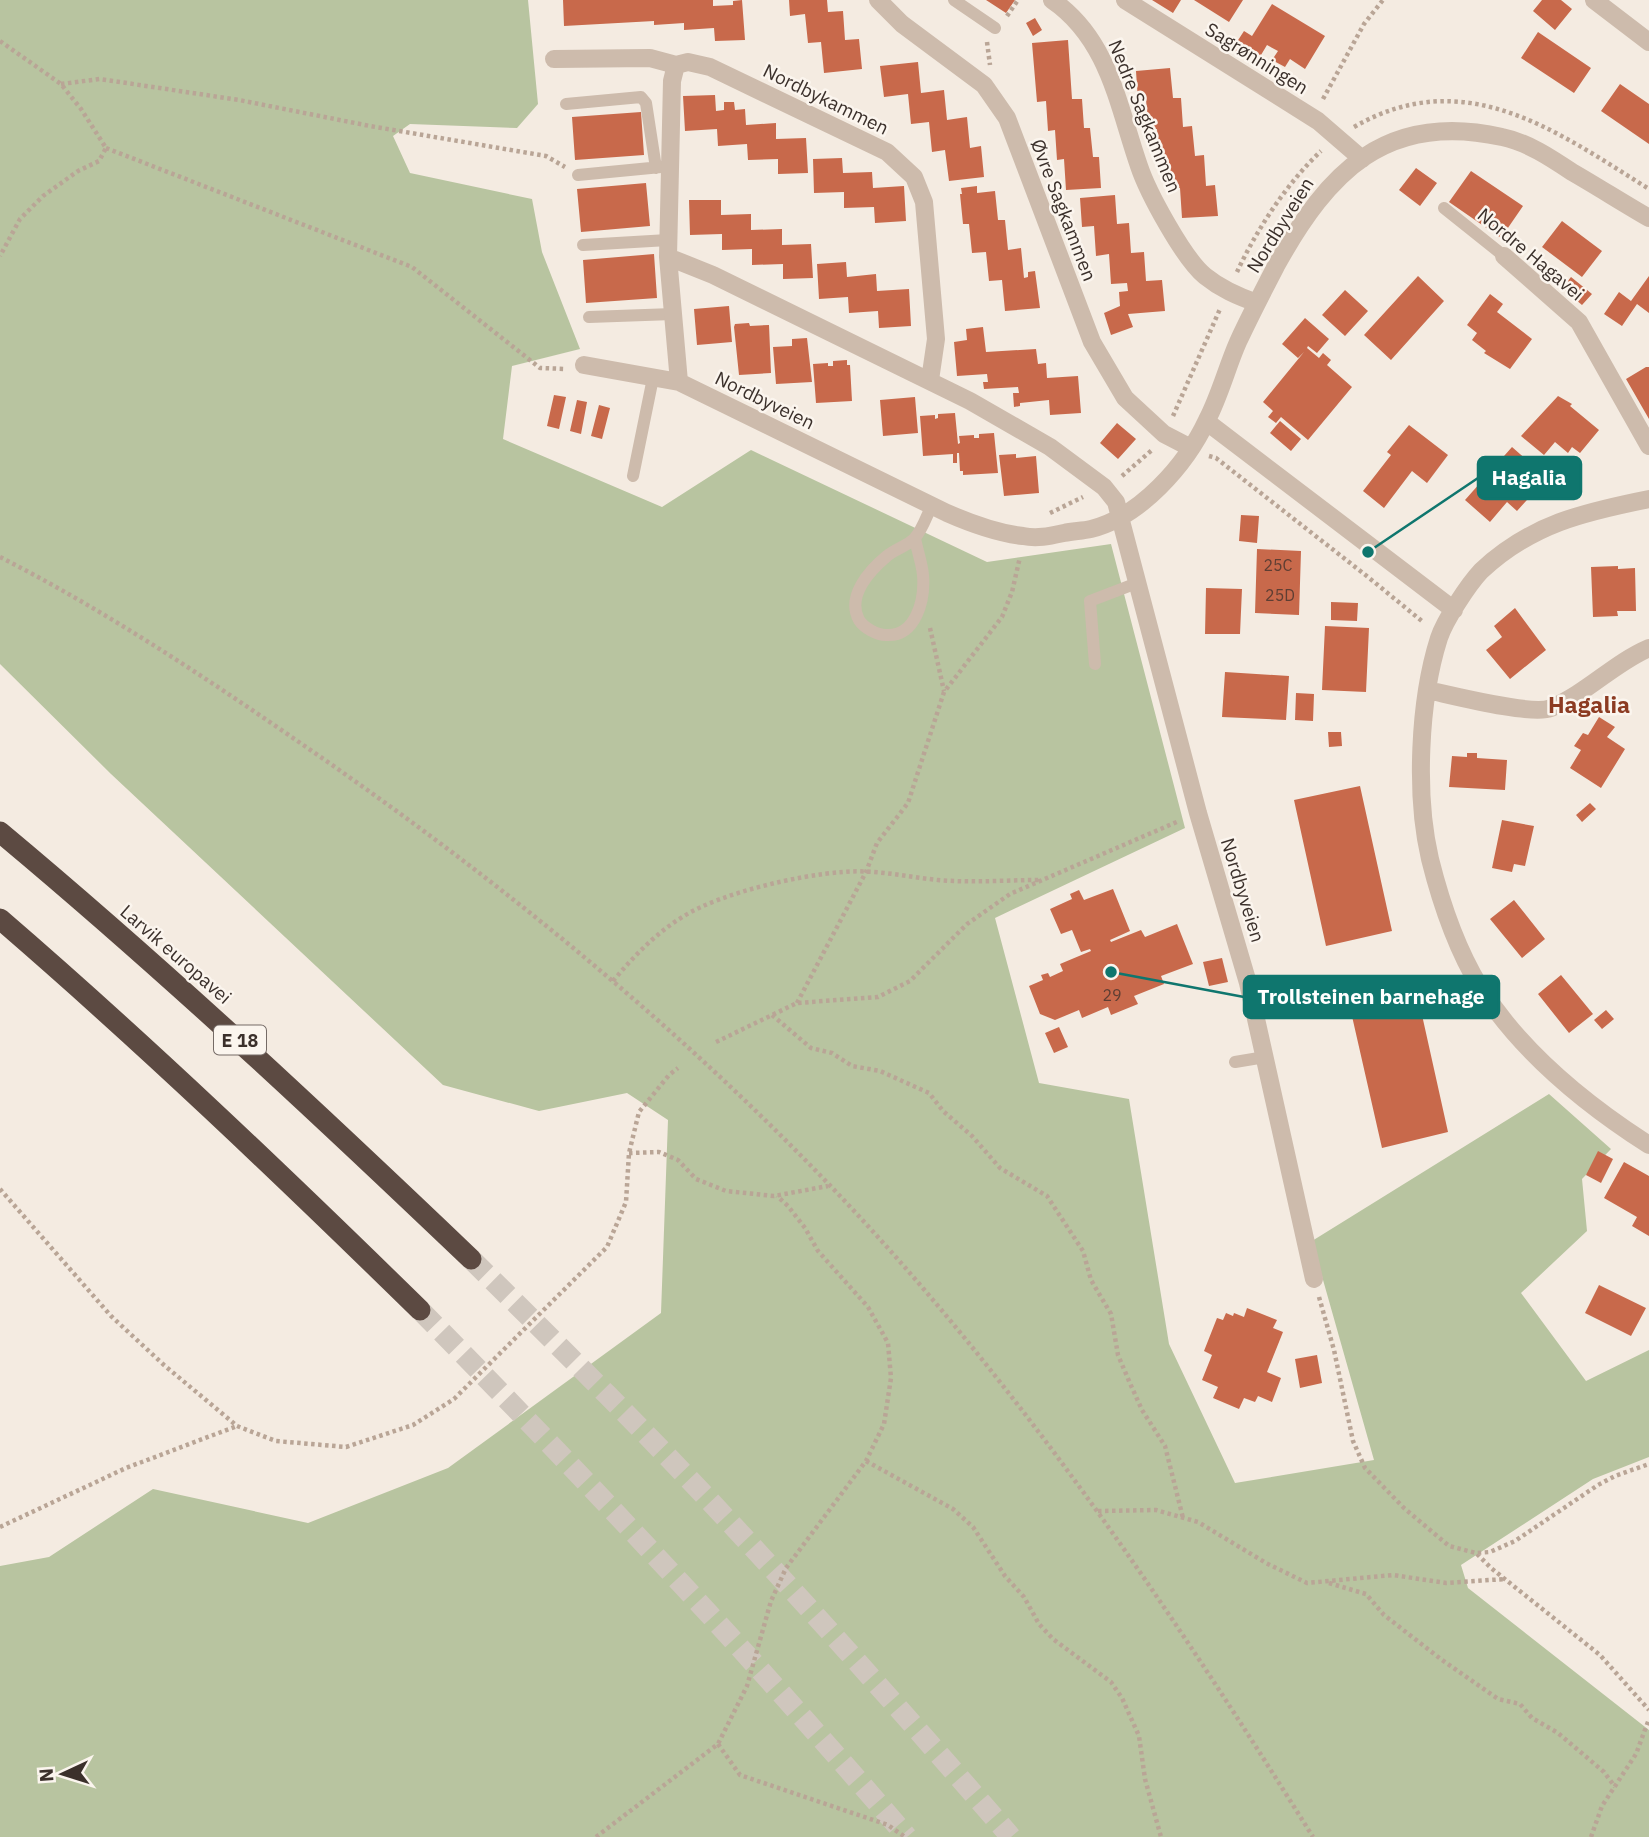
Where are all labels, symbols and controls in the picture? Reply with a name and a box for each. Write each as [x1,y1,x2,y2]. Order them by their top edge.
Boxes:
street label: Sagrønningen [1201,17,1313,99]
street label: Nedre Sagkammen [1103,36,1187,196]
street label: Nordbykammen [759,58,893,140]
street label: Øvre Sagkammen [1026,136,1102,284]
street label: Nordbyveien [1241,173,1319,277]
street label: Nordre Hagavei [1473,202,1589,306]
street label: Nordbyveien [711,366,819,434]
callout: Hagalia [1478,457,1581,499]
text: Hagalia [1492,463,1567,491]
house number: 25C [1263,555,1293,575]
house number: 25D [1265,585,1295,605]
district label: Hagalia [1548,689,1630,719]
street label: Nordbyveien [1216,835,1270,945]
street label: Larvik europavei [115,899,237,1009]
callout: Trollsteinen barnehage [1244,976,1499,1018]
text: Trollsteinen barnehage [1257,982,1485,1010]
house number: 29 [1102,985,1122,1005]
road number: E 18 [214,1026,266,1055]
north arrow [28,1739,98,1809]
text: N [34,1767,58,1783]

